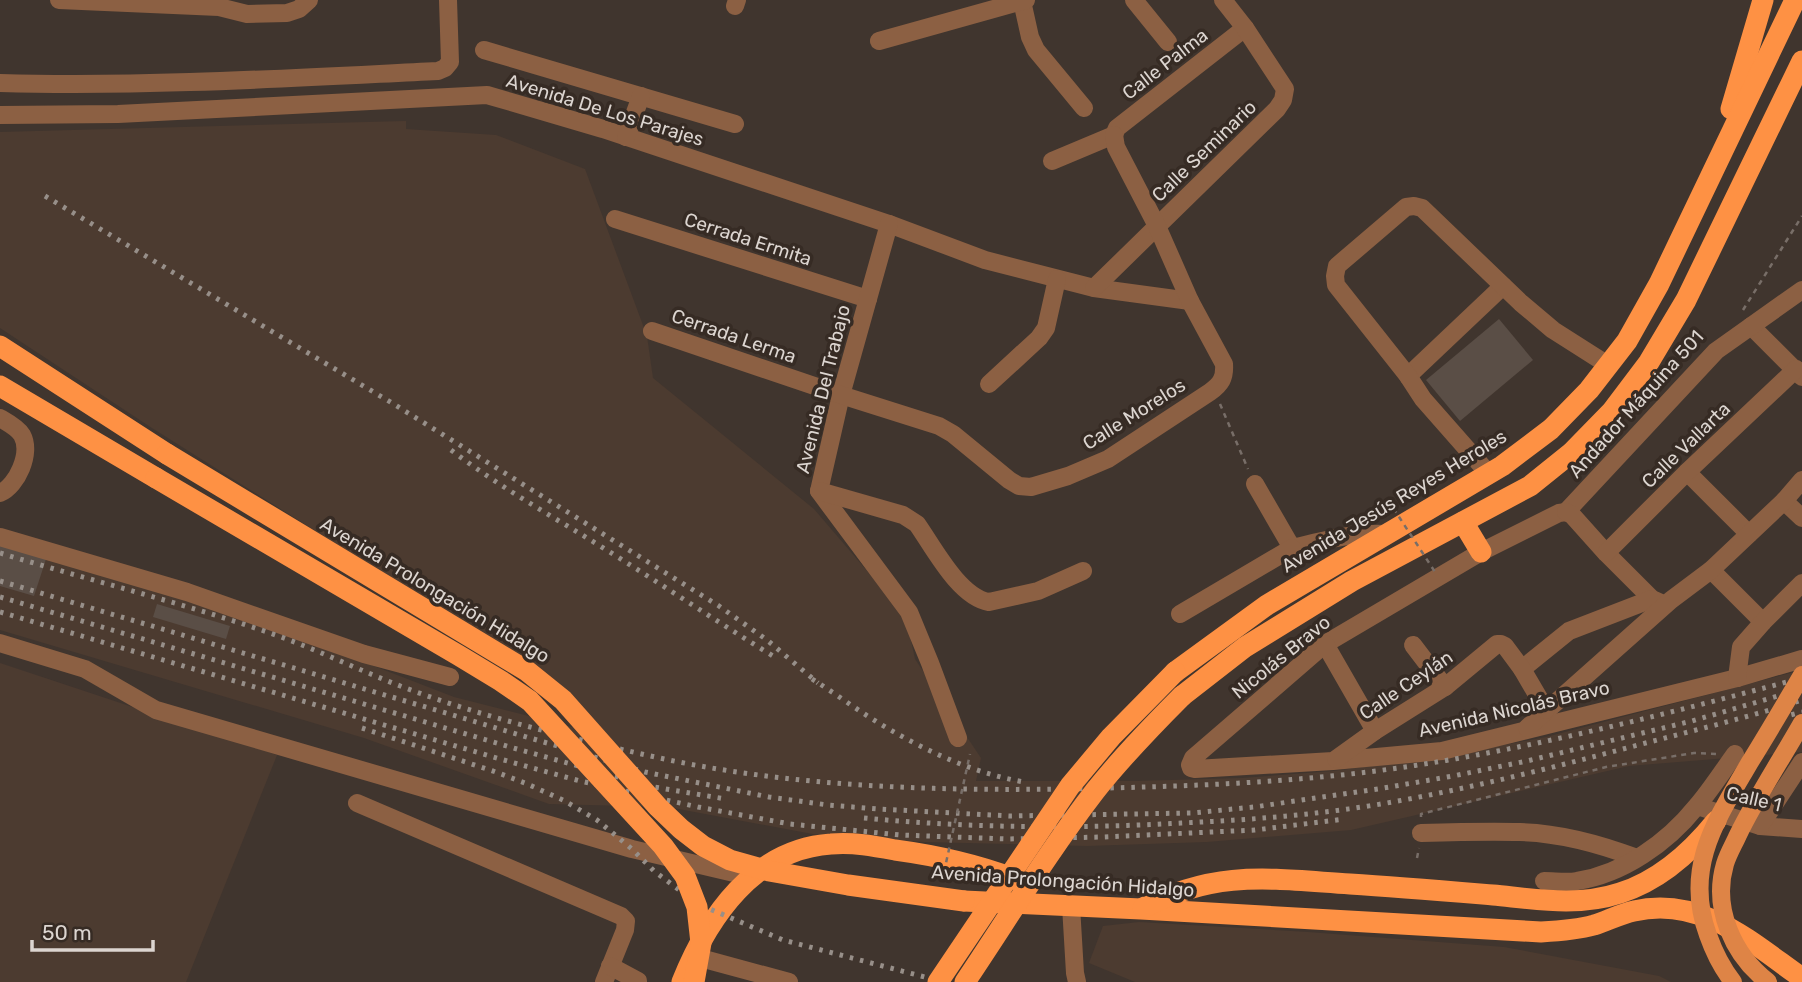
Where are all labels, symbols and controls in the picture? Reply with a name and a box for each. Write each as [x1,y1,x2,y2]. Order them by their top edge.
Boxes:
street label: Calle Palma [1118,23,1212,105]
street label: Avenida De Los Parajes [504,69,706,151]
street label: Calle Seminario [1147,95,1261,207]
street label: Cerrada Ermita [681,208,815,270]
street label: Avenida Del Trabajo [791,302,855,476]
street label: Cerrada Lerma [669,304,799,368]
street label: Andador Máquina 501 [1564,325,1708,483]
street label: Calle Morelos [1078,373,1190,455]
street label: Calle Vallarta [1637,397,1735,493]
street label: Avenida Jesús Reyes Heroles [1277,425,1511,577]
street label: Avenida Prolongación Hidalgo [316,512,554,668]
street label: Nicolás Bravo [1227,610,1335,704]
street label: Calle Ceylán [1355,645,1457,725]
street label: Avenida Nicolás Bravo [1416,676,1612,742]
street label: Calle 1 [1724,782,1784,816]
street label: Avenida Prolongación Hidalgo [931,860,1195,902]
scale bar [32,908,152,952]
text: 50 m [42,920,92,945]

